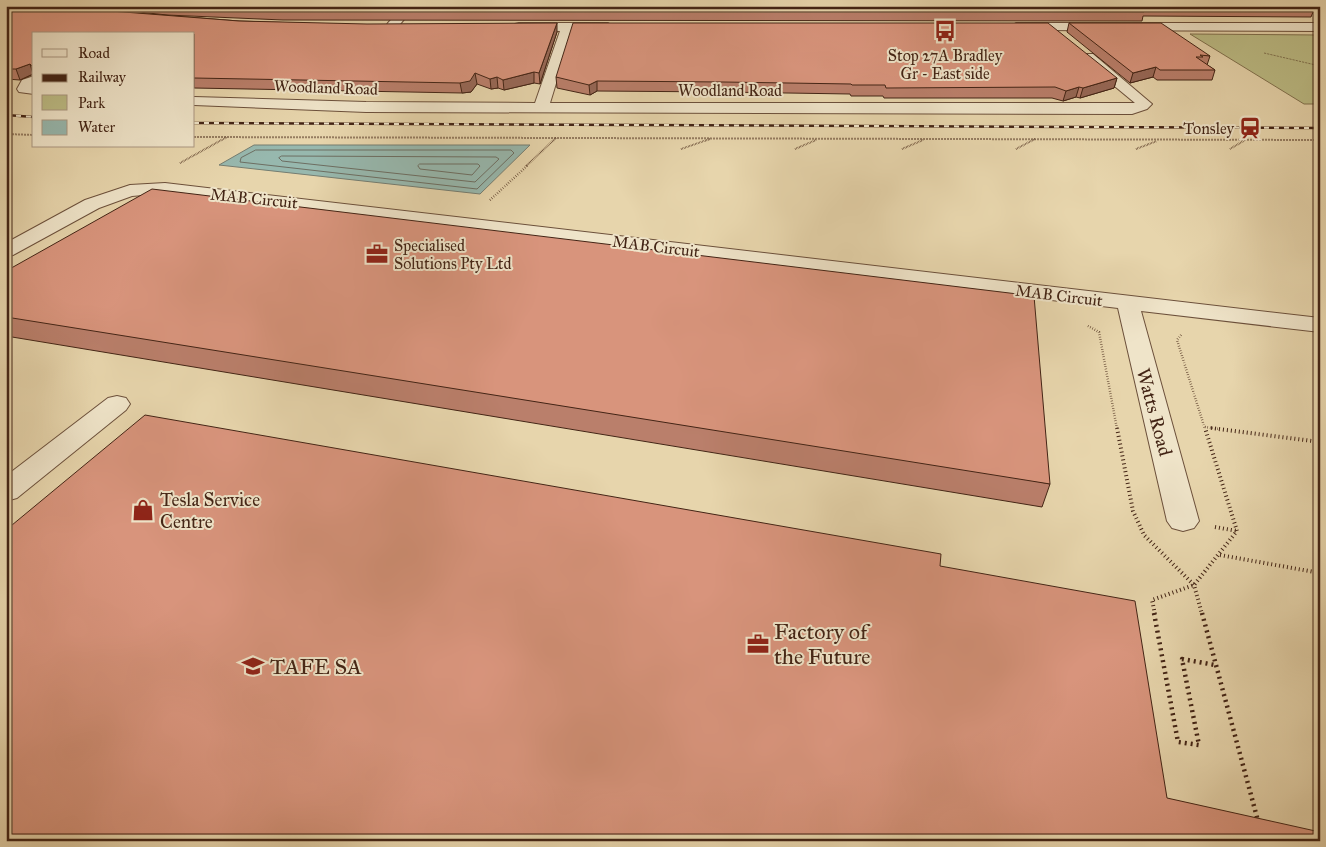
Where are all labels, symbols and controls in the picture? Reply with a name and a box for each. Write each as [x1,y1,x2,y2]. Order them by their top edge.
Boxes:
bus stop icon: Stop 27A Bradley Gr - East side [932,18,958,44]
legend [32,32,195,148]
text: Road [78,44,110,62]
place label: Stop 27A Bradley Gr - East side [888,46,1003,83]
text: Railway [78,68,127,86]
street label: Woodland Road [274,76,378,99]
street label: Woodland Road [678,81,782,100]
text: Park [78,94,105,112]
station icon: Tonsley [1237,115,1263,141]
text: Water [78,118,115,136]
place label: Tonsley [1183,119,1234,138]
street label: MAB Circuit [209,184,299,213]
street label: MAB Circuit [611,232,701,261]
place label: Specialised Solutions Pty Ltd [394,236,511,273]
office icon: Specialised Solutions Pty Ltd [364,241,390,267]
street label: MAB Circuit [1014,281,1104,310]
street label: Watts Road [1132,366,1177,459]
place label: Tesla Service Centre [160,488,260,533]
shop icon: Tesla Service Centre [130,497,156,523]
place label: Factory of the Future [774,618,871,670]
office icon: Factory of the Future [745,631,771,657]
school or university icon: TAFE SA [240,653,266,679]
place label: TAFE SA [270,653,362,680]

